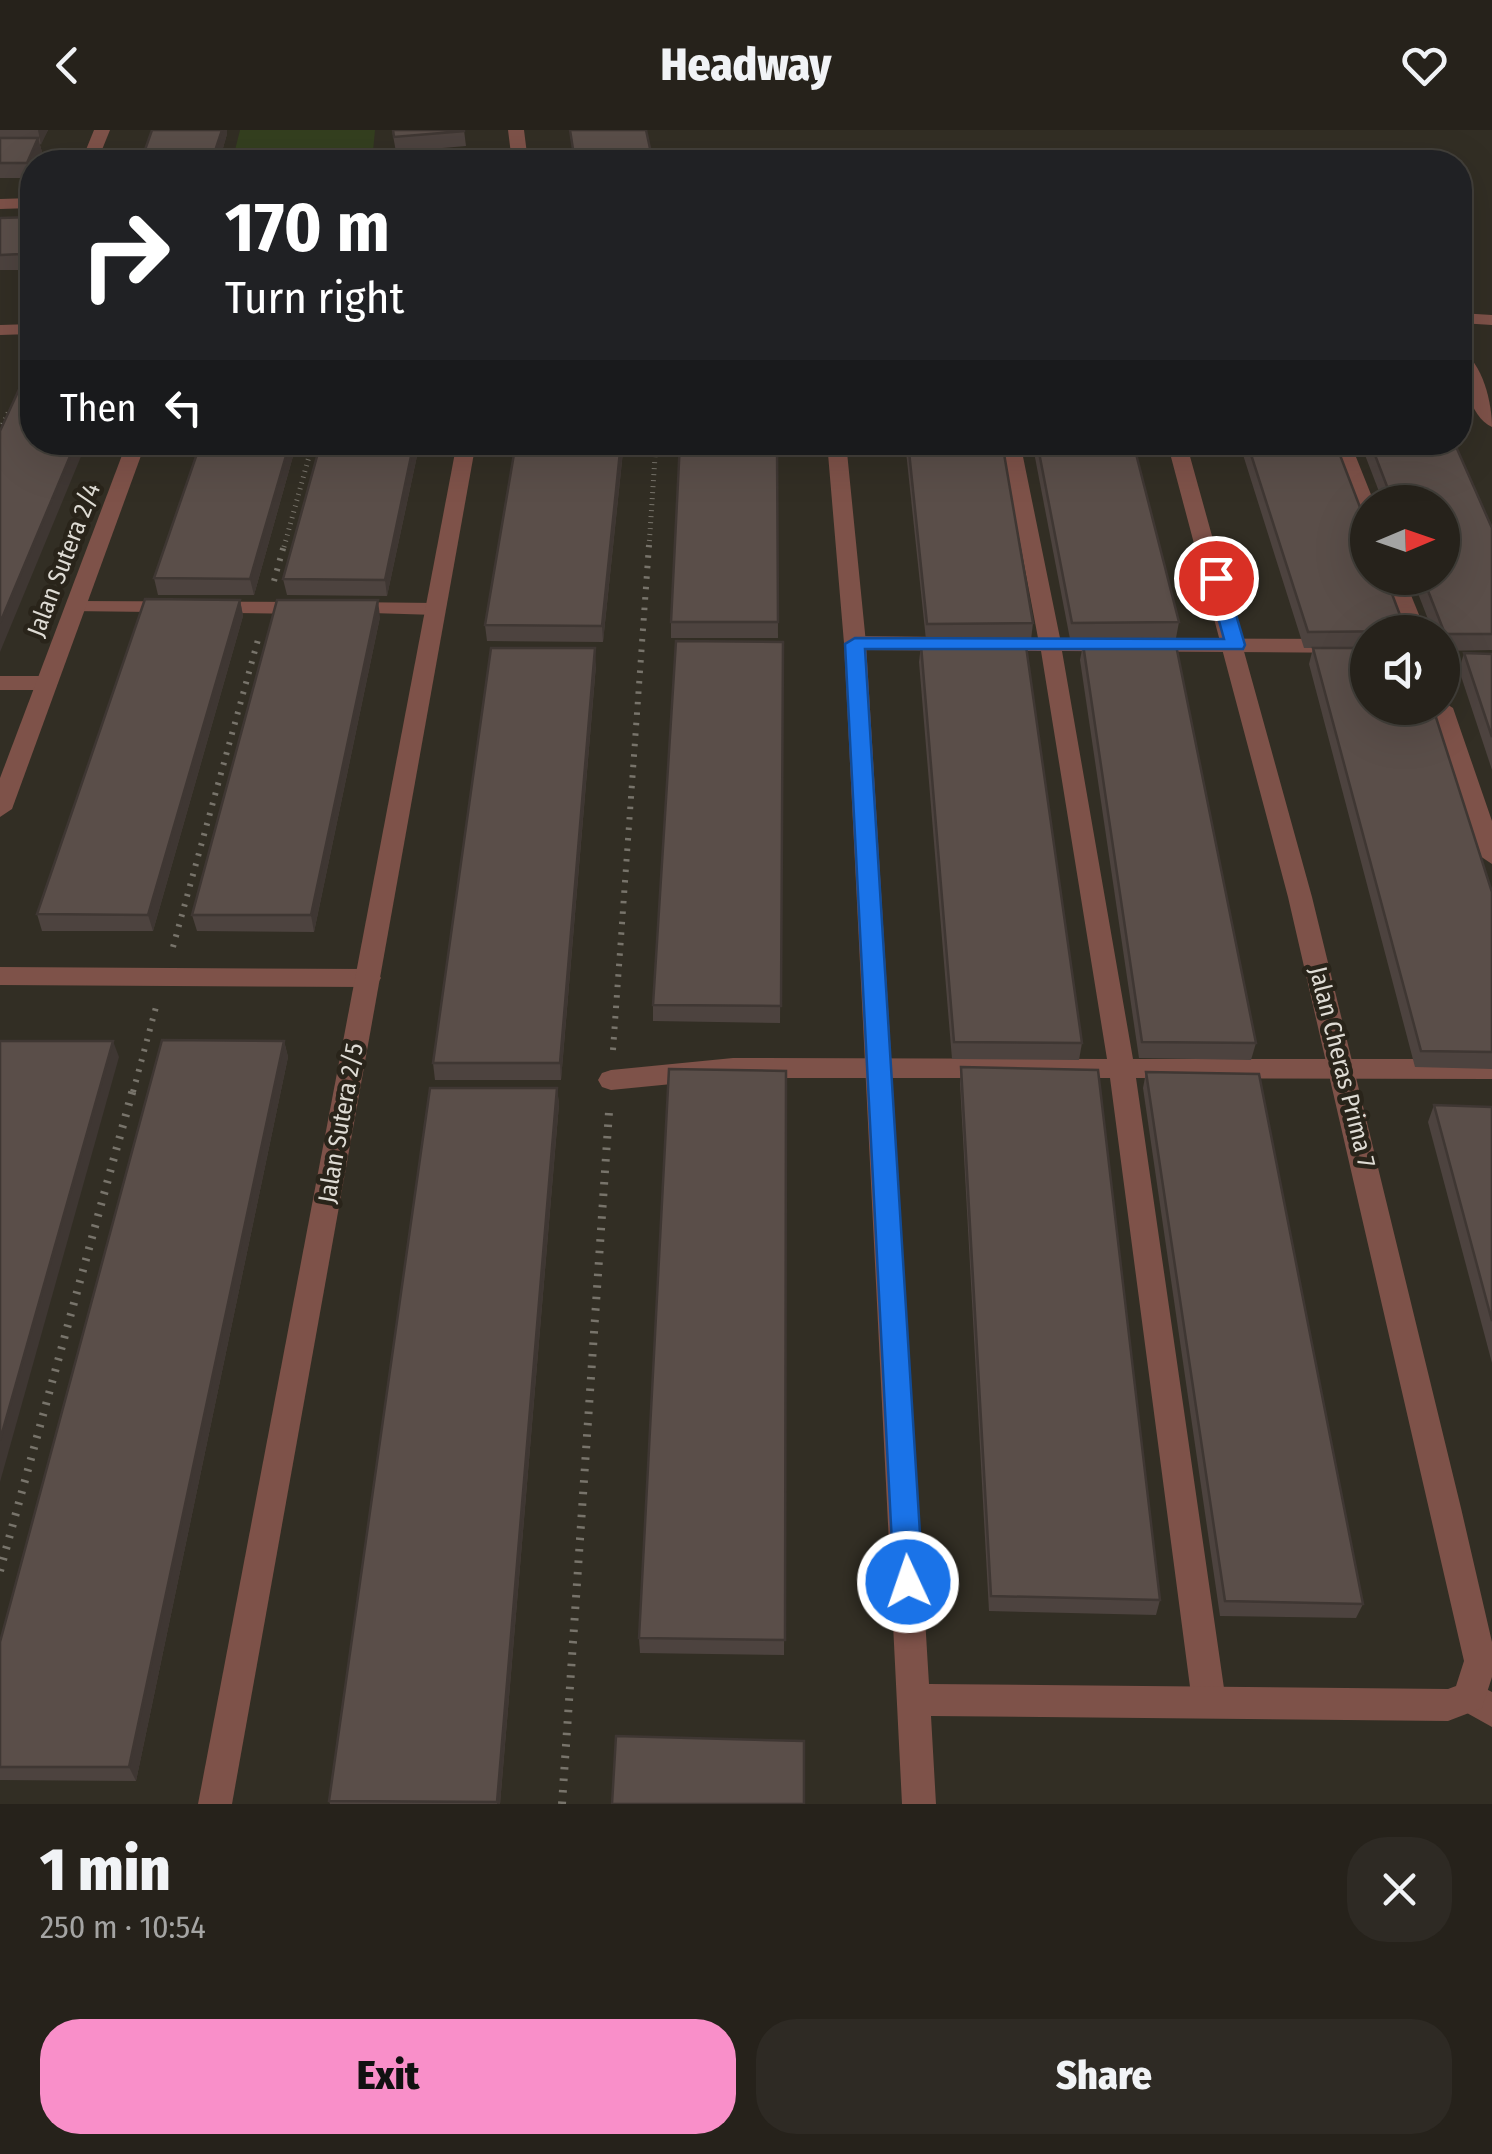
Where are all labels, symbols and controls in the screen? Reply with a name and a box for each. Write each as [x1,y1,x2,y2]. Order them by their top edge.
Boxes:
icon: back [40,38,95,93]
text: Headway [661,38,831,92]
icon: heart [1397,38,1452,93]
text: 170 m [225,186,390,270]
icon: right [60,190,190,320]
text: Turn right [225,271,404,325]
icon: left [156,380,211,435]
text: Then [60,385,136,431]
street label: Jalan Sutera 2/4 [21,479,107,641]
north arrow [1350,485,1460,595]
map controls [1350,485,1460,725]
pin [1174,536,1259,621]
icon: arrive [1189,551,1244,606]
button: sound [1350,615,1460,725]
street label: Jalan Cheras Prima 7 [1302,963,1382,1171]
street label: Jalan Sutera 2/5 [312,1041,370,1205]
position arrow [856,1530,960,1634]
text: 1 min [40,1834,171,1906]
button: close [1347,1837,1452,1942]
text: 250 m · 10:54 [40,1908,206,1946]
button: Exit [40,2019,736,2134]
button: Share [756,2019,1452,2134]

